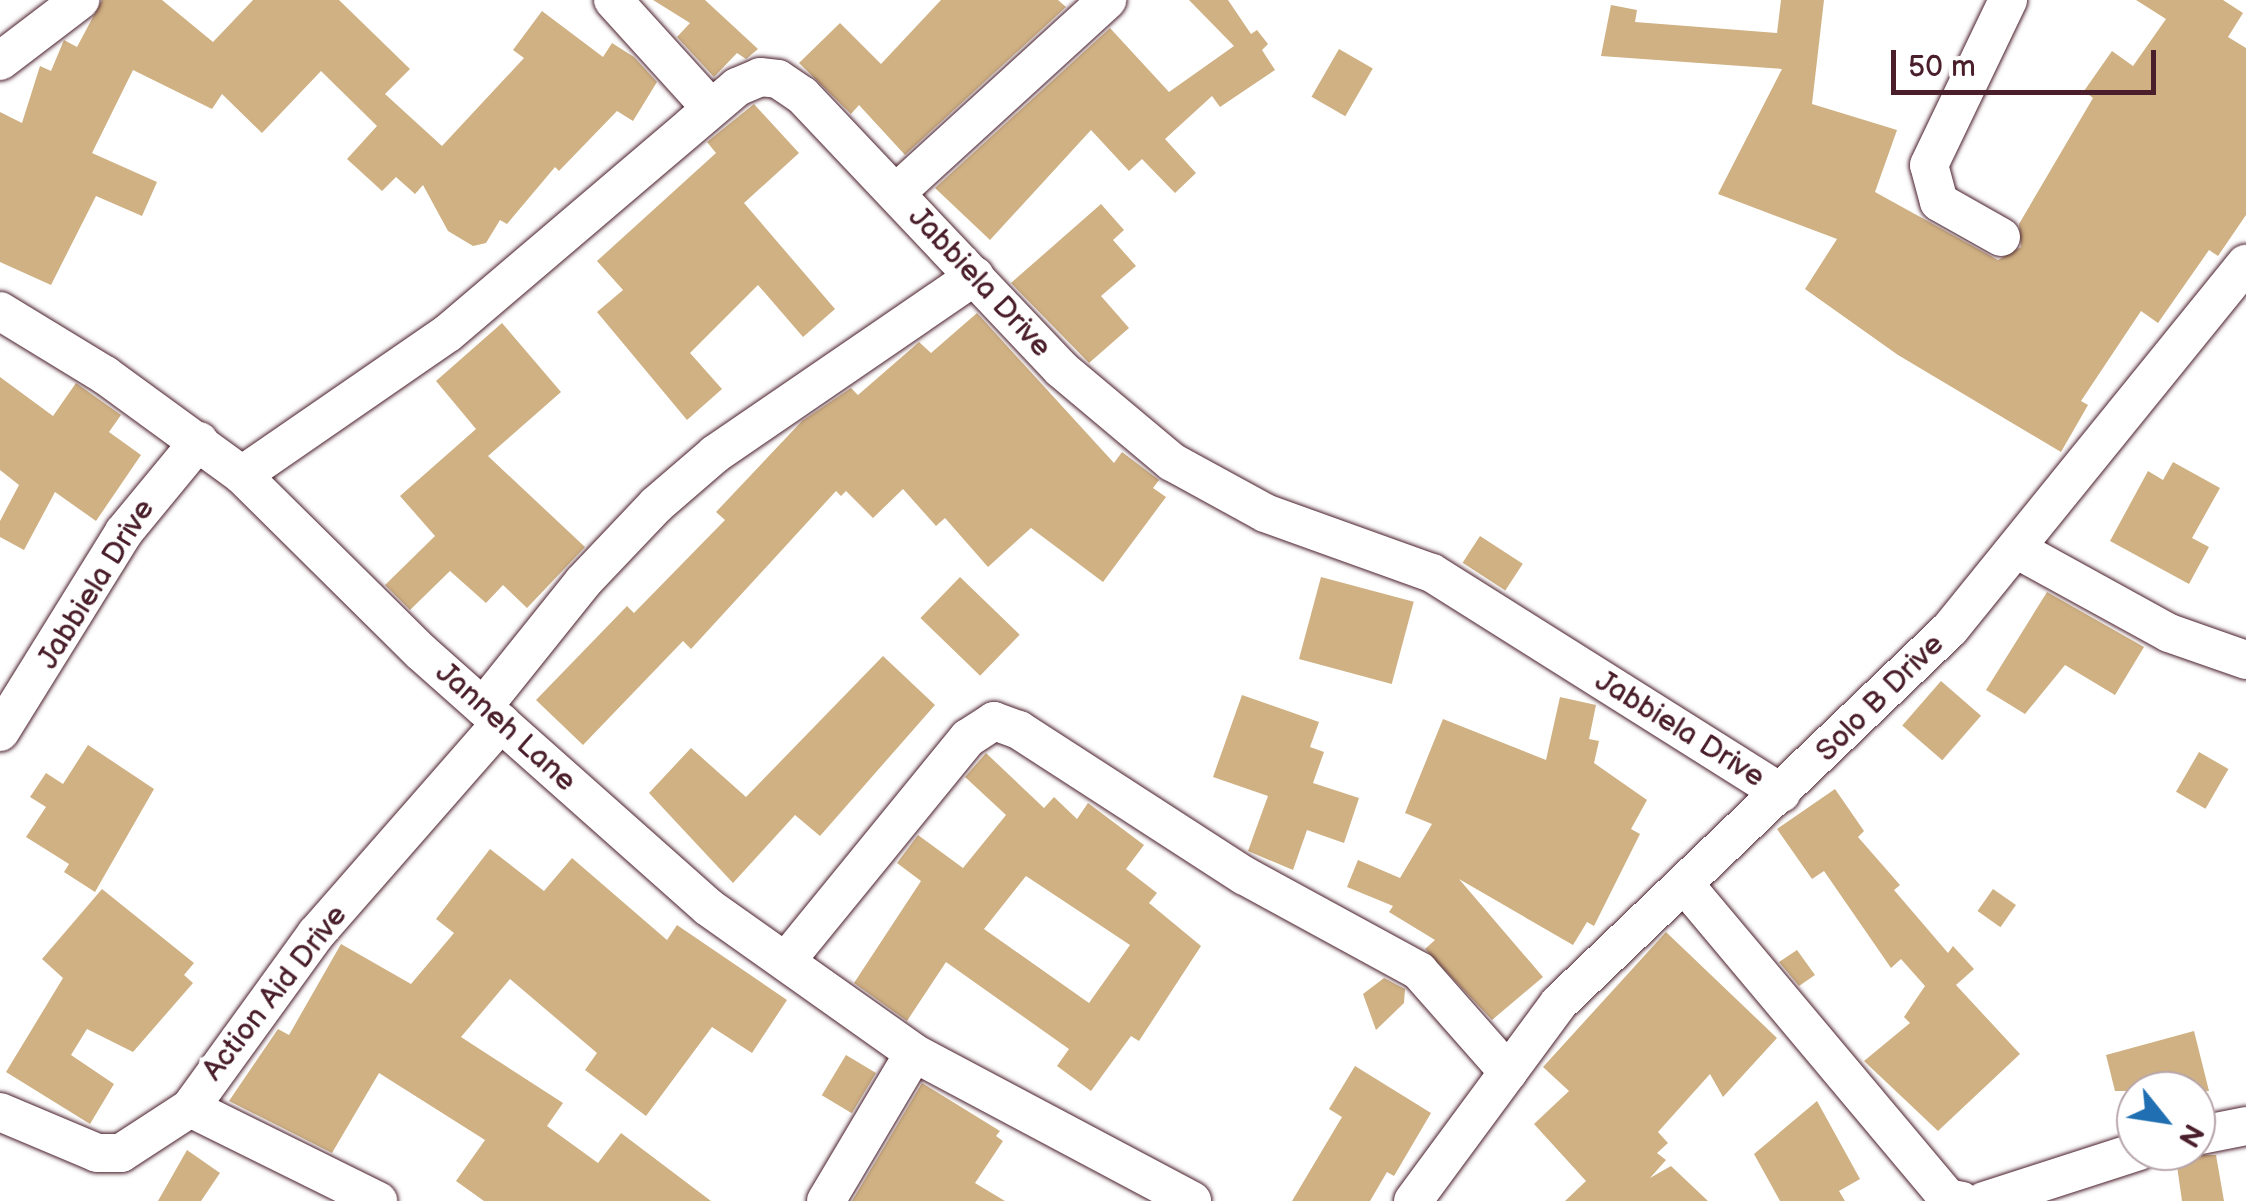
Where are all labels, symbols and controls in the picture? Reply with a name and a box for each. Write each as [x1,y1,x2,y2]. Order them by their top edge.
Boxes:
scale bar [1896,30,2161,92]
text: 50 m [1908,49,1976,85]
street label: Jabbiela Drive [901,199,1059,365]
street label: Jabbiela Drive [30,493,162,675]
street label: Solo B Drive [1809,627,1951,769]
street label: Janneh Lane [428,655,584,799]
street label: Jabbiela Drive [1589,663,1771,795]
street label: Action Aid Drive [195,898,355,1088]
north arrow [2116,1071,2216,1171]
text: N [2171,1118,2210,1153]

